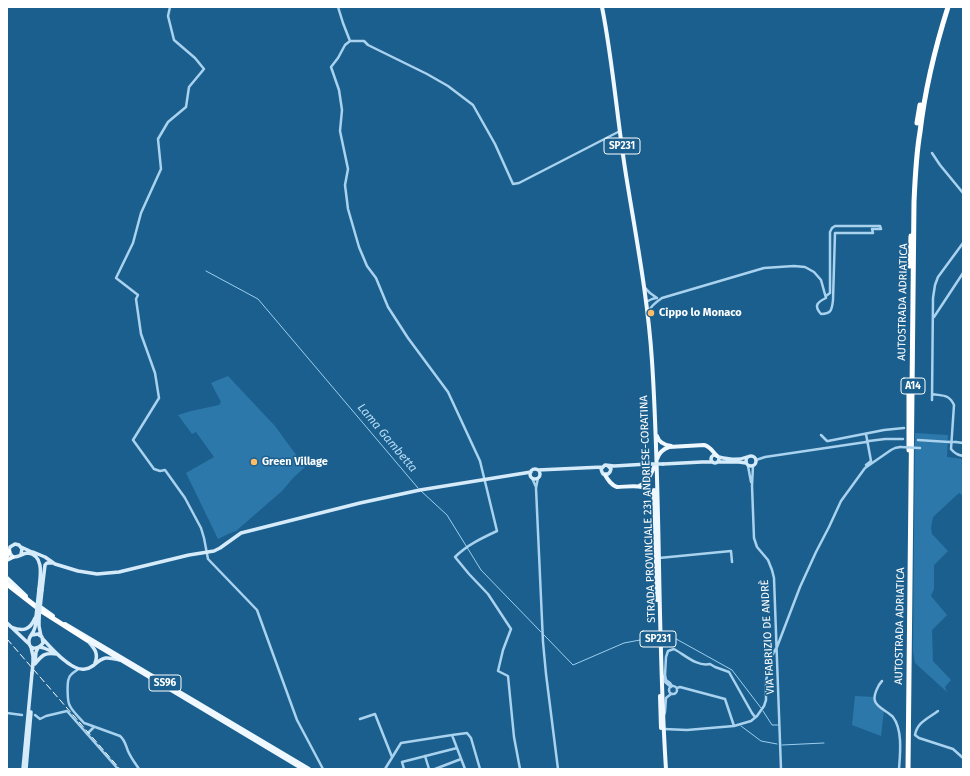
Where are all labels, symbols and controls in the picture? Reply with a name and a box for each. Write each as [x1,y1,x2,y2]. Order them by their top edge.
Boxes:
road number: SP231 [604,138,640,154]
street label: AUTOSTRADA ADRIATICA [895,243,911,361]
place label: Cippo lo Monaco [659,306,742,320]
marker: Cippo lo Monaco [646,308,656,318]
road number: A14 [901,378,925,394]
street label: STRADA PROVINCIALE 231 ANDRIESE-CORATINA [637,395,659,623]
water label: Lama Gambetta [354,401,420,475]
place label: Green Village [262,455,328,469]
marker: Green Village [249,457,259,467]
street label: AUTOSTRADA ADRIATICA [892,567,908,685]
street label: VIA FABRIZIO DE ANDRÈ [758,579,778,695]
road number: SP231 [640,631,676,647]
road number: SS96 [149,675,181,691]

